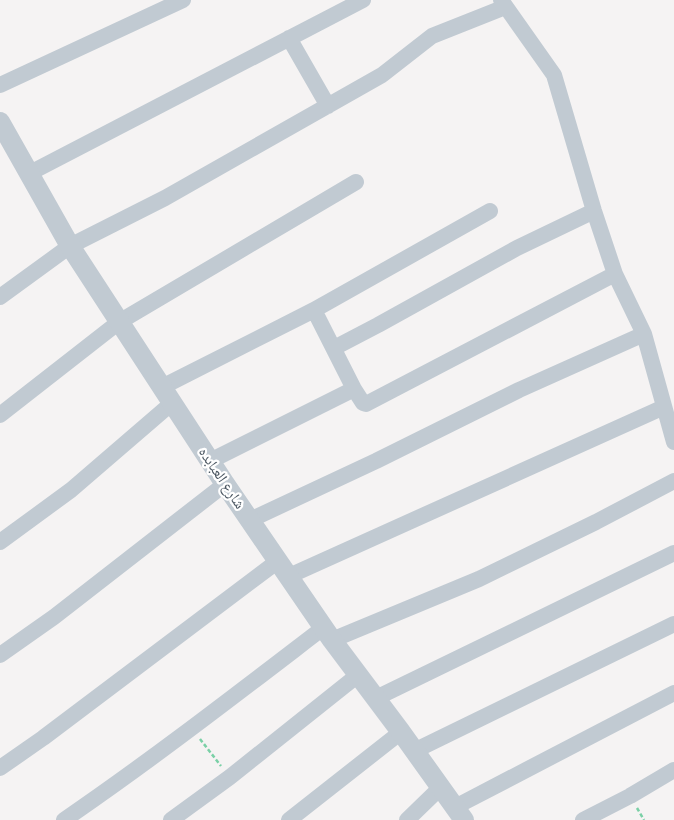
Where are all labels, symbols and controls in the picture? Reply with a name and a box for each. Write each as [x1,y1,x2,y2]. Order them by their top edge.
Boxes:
street label: شارع العبابده [194,444,249,513]

